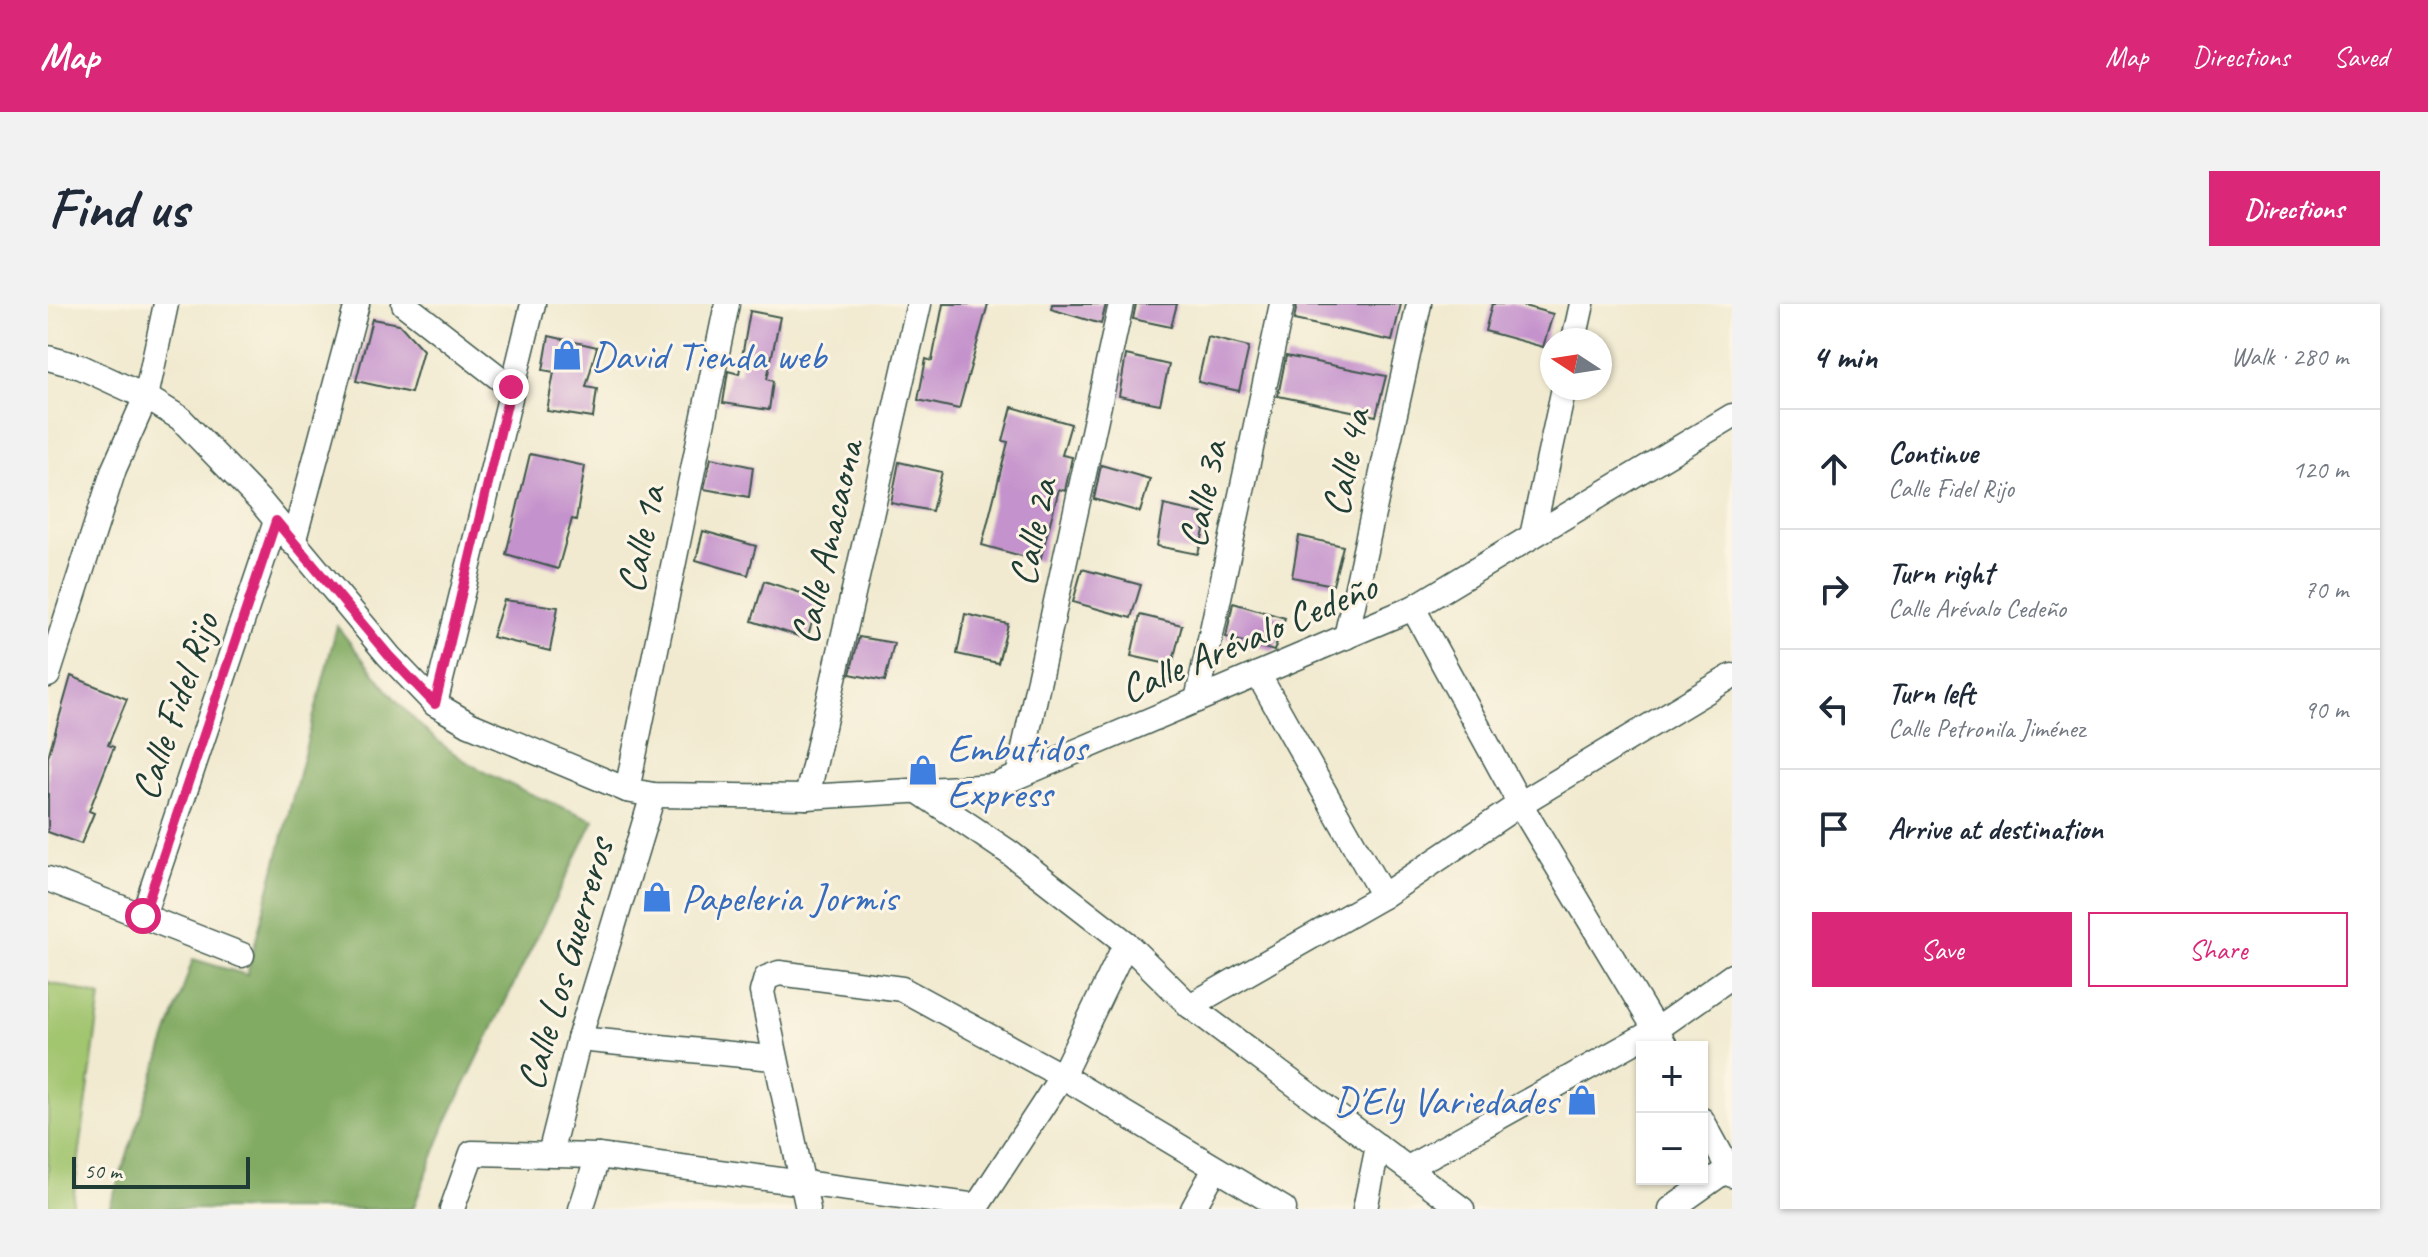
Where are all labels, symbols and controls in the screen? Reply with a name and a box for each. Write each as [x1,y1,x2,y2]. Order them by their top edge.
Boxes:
text: Map [40,33,99,80]
text: Map [2105,39,2148,74]
text: Directions [2192,39,2290,74]
text: Saved [2334,39,2388,74]
button: Directions [2209,171,2380,246]
text: Find us [48,173,188,244]
north arrow [1540,328,1612,400]
place label: David Tienda web [591,331,829,381]
text: 4 min [1812,335,1877,378]
shop icon: David Tienda web [550,338,584,372]
text: Walk · 280 m [2231,340,2348,373]
route end [493,369,529,405]
street label: Calle 4a [1310,402,1382,520]
street label: Calle Anacaona [779,432,875,649]
street label: Calle 3a [1167,434,1239,552]
text: Continue [1888,434,1978,472]
icon: ahead [1812,447,1856,491]
text: 120 m [2292,453,2348,486]
street label: Calle 2a [997,472,1069,590]
text: Calle Fidel Rijo [1888,472,2014,505]
street label: Calle 1a [605,479,677,597]
text: Turn right [1888,554,1993,592]
street label: Calle Arévalo Cedeño [1113,561,1386,714]
icon: right [1812,567,1856,611]
text: 70 m [2304,573,2348,606]
text: Calle Arévalo Cedeño [1888,592,2066,625]
street label: Calle Fidel Rijo [120,605,231,806]
text: Turn left [1888,674,1975,712]
icon: left [1812,687,1856,731]
text: 90 m [2304,693,2348,726]
text: Calle Petronila Jiménez [1888,712,2085,745]
place label: Embutidos Express [947,723,1090,819]
shop icon: Embutidos Express [906,753,940,787]
icon: arrive [1812,807,1856,851]
text: Arrive at destination [1888,810,2103,848]
street label: Calle Los Guerreros [505,830,626,1096]
place label: Papeleria Jormis [681,873,901,923]
shop icon: Papeleria Jormis [640,880,674,914]
route start [125,898,161,934]
button: Save [1812,912,2072,987]
button: Share [2088,912,2348,987]
map controls [1636,1041,1708,1185]
button: + [1636,1041,1708,1113]
place label: D'Ely Variedades [1333,1076,1561,1126]
shop icon: D'Ely Variedades [1565,1083,1599,1117]
button: − [1636,1113,1708,1185]
scale bar [72,1153,250,1189]
text: 50 m [84,1157,121,1185]

